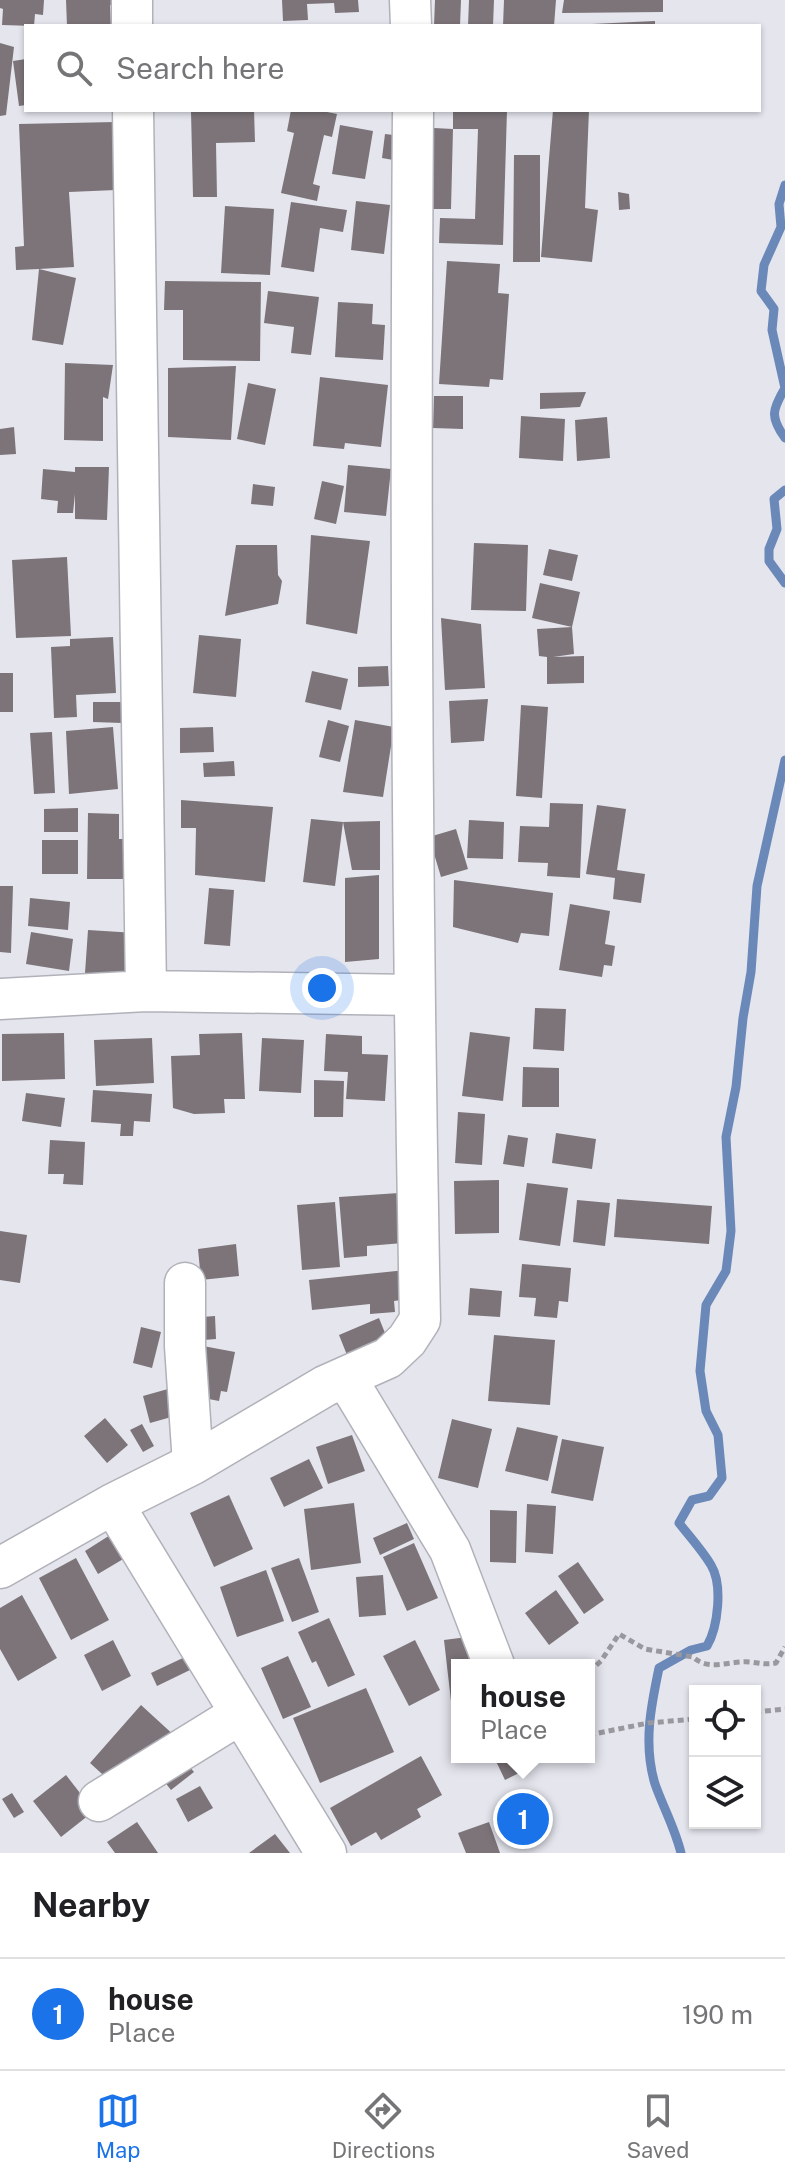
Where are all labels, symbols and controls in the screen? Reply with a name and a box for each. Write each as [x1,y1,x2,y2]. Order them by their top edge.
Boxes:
search box [24,24,761,112]
icon: search [52,46,96,90]
text: Search here [116,50,284,86]
your location [302,968,342,1008]
popup [451,1659,595,1763]
text: house [480,1678,566,1714]
map controls [689,1685,761,1829]
button: locate [689,1685,761,1757]
text: Place [480,1714,548,1745]
button: layers [689,1757,761,1829]
pin: 1 [497,1789,549,1849]
text: Nearby [32,1885,150,1925]
text: house [108,1981,194,2017]
text: 1 [52,1999,64,2030]
text: 190 m [682,1999,753,2030]
text: Place [108,2017,175,2048]
tab: Map [96,2089,140,2163]
tab: Directions [332,2089,435,2163]
tab: Saved [626,2089,689,2163]

